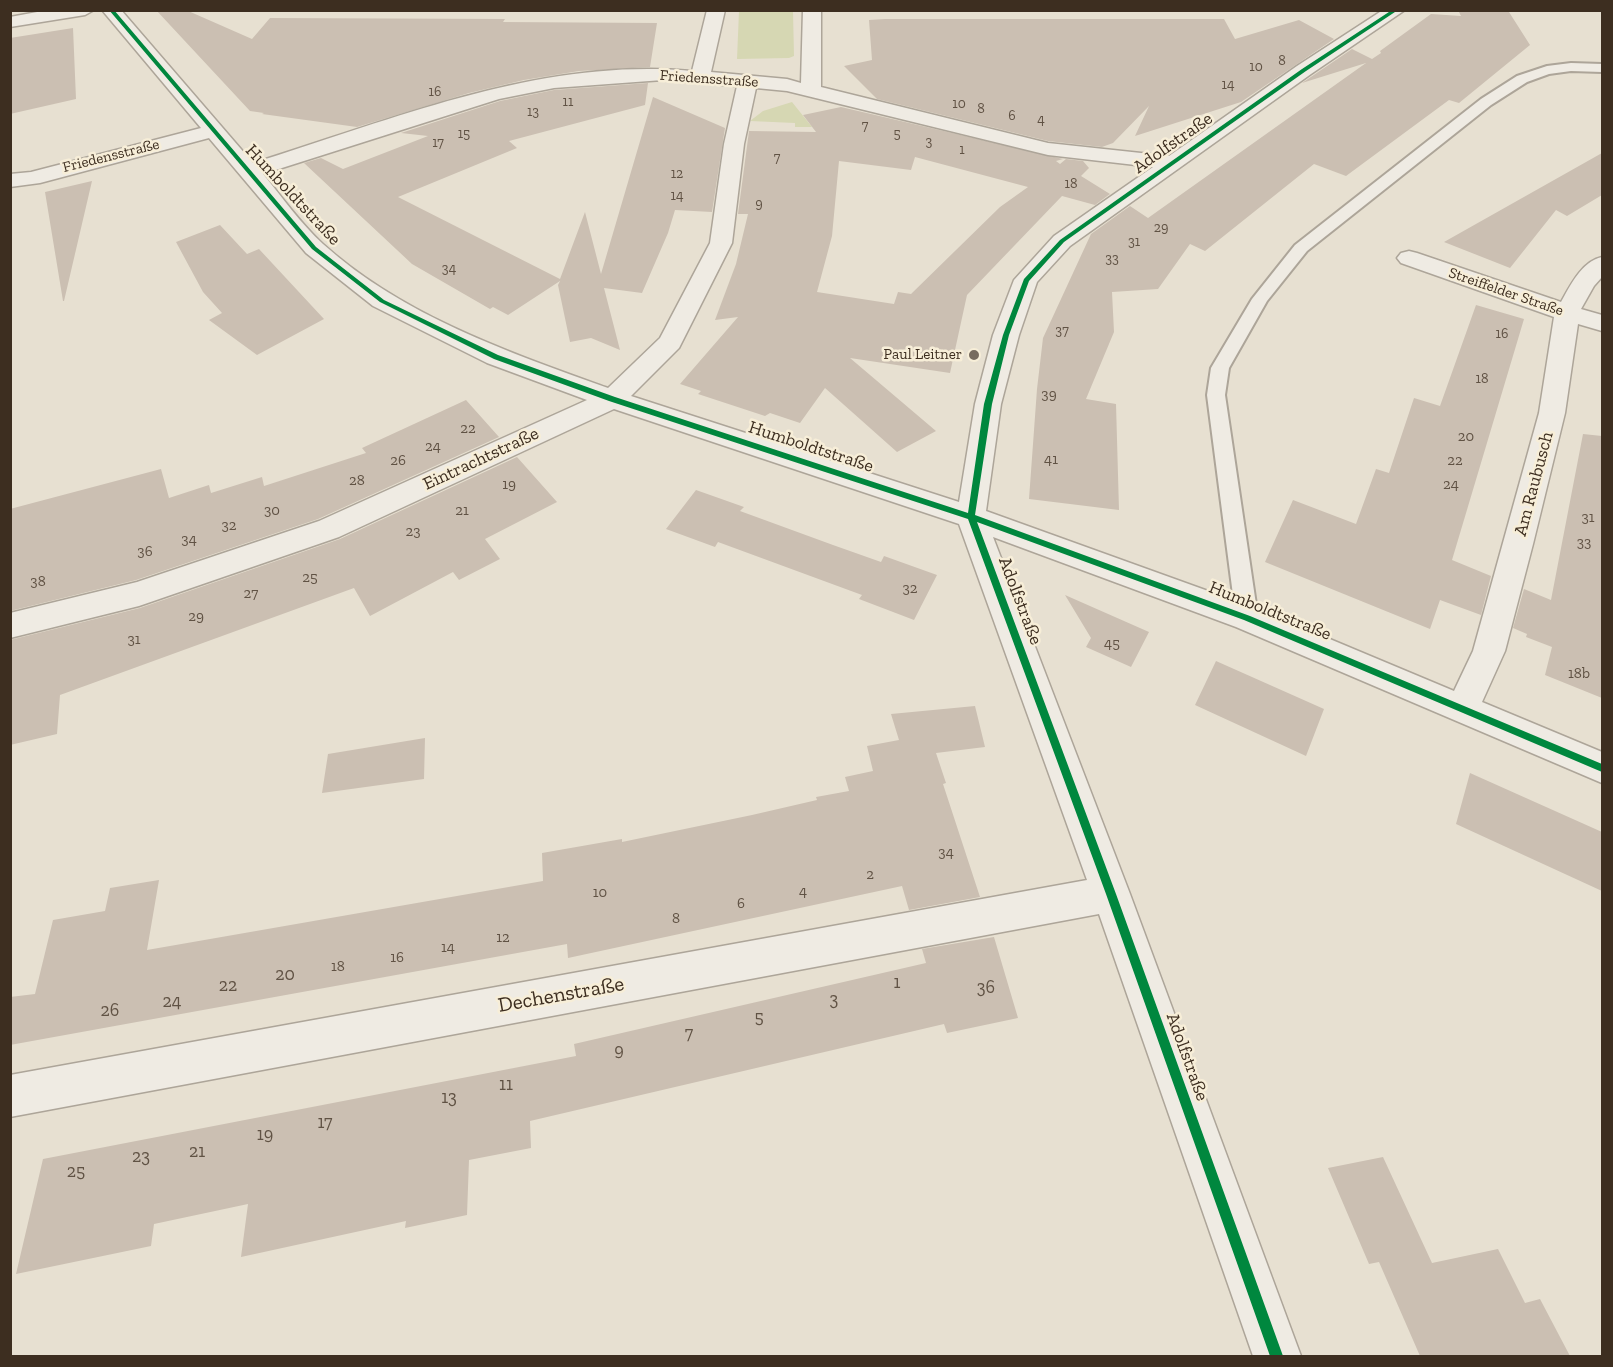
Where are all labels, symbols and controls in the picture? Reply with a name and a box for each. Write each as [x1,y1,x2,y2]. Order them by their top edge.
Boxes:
house number: 8 [1278,53,1286,69]
house number: 10 [1249,59,1263,75]
street label: Friedensstraße [659,67,759,91]
house number: 14 [1222,77,1234,93]
house number: 16 [429,84,441,100]
house number: 11 [563,94,573,110]
house number: 10 [952,96,966,112]
house number: 8 [977,101,985,117]
house number: 13 [527,104,539,120]
house number: 6 [1008,108,1016,124]
street label: Adolfstraße [1129,108,1217,178]
house number: 4 [1037,112,1045,128]
house number: 7 [862,118,868,134]
house number: 15 [458,126,470,142]
house number: 5 [893,126,901,142]
house number: 3 [926,134,932,150]
street label: Friedensstraße [61,135,161,177]
house number: 17 [432,135,444,151]
street label: Humboldtstraße [241,140,345,250]
house number: 1 [959,142,965,158]
house number: 7 [774,150,780,166]
house number: 12 [671,166,683,182]
house number: 18 [1065,176,1077,192]
house number: 14 [671,188,683,204]
house number: 9 [755,196,763,212]
house number: 29 [1154,220,1168,236]
house number: 31 [1128,234,1140,250]
house number: 33 [1105,251,1119,267]
house number: 34 [442,261,456,277]
street label: Streiffelder Straße [1446,264,1566,320]
house number: 37 [1055,323,1069,339]
house number: 16 [1496,326,1508,342]
place label: Paul Leitner [883,346,962,364]
marker: Paul Leitner [967,348,981,362]
house number: 18 [1476,371,1488,387]
house number: 39 [1041,386,1057,404]
street label: Humboldtstraße [746,417,876,477]
house number: 22 [460,420,476,438]
street label: Eintrachtstraße [420,423,542,495]
house number: 20 [1458,428,1474,446]
street label: Am Raubusch [1510,429,1558,539]
house number: 24 [425,438,441,456]
house number: 41 [1044,451,1058,469]
house number: 26 [390,452,406,470]
house number: 22 [1447,452,1463,470]
house number: 28 [349,472,365,490]
house number: 19 [502,476,516,494]
house number: 24 [1443,476,1459,494]
house number: 30 [264,502,280,520]
house number: 21 [455,502,469,520]
house number: 31 [1581,509,1595,527]
house number: 32 [221,517,237,535]
house number: 23 [405,523,421,541]
house number: 34 [181,531,197,549]
house number: 33 [1577,534,1591,552]
house number: 36 [137,543,153,561]
street label: Adolfstraße [993,554,1047,648]
house number: 25 [302,569,318,587]
house number: 38 [30,573,46,591]
street label: Humboldtstraße [1206,577,1334,645]
house number: 32 [902,580,918,598]
house number: 27 [244,585,258,603]
house number: 29 [188,608,204,626]
house number: 31 [127,631,141,649]
house number: 45 [1104,635,1120,653]
house number: 18b [1568,665,1590,683]
house number: 34 [938,844,954,862]
house number: 2 [866,866,874,884]
house number: 4 [799,883,807,901]
house number: 10 [593,884,607,902]
house number: 6 [737,895,745,913]
house number: 8 [672,910,680,928]
house number: 12 [496,929,510,947]
house number: 14 [441,939,455,957]
house number: 16 [390,949,404,967]
house number: 18 [331,958,345,976]
house number: 20 [275,964,295,986]
street label: Dechenstraße [496,972,626,1018]
house number: 1 [894,972,900,994]
house number: 22 [219,975,237,997]
house number: 36 [977,977,995,999]
house number: 3 [830,989,838,1011]
house number: 24 [163,991,181,1013]
house number: 26 [101,1000,119,1022]
house number: 5 [754,1007,764,1029]
street label: Adolfstraße [1161,1010,1213,1104]
house number: 7 [685,1023,693,1045]
house number: 9 [614,1040,624,1062]
house number: 11 [499,1074,513,1096]
house number: 13 [441,1087,457,1109]
house number: 17 [317,1112,333,1134]
house number: 19 [257,1124,273,1146]
house number: 21 [189,1141,205,1163]
house number: 23 [132,1146,150,1168]
house number: 25 [67,1161,85,1183]

